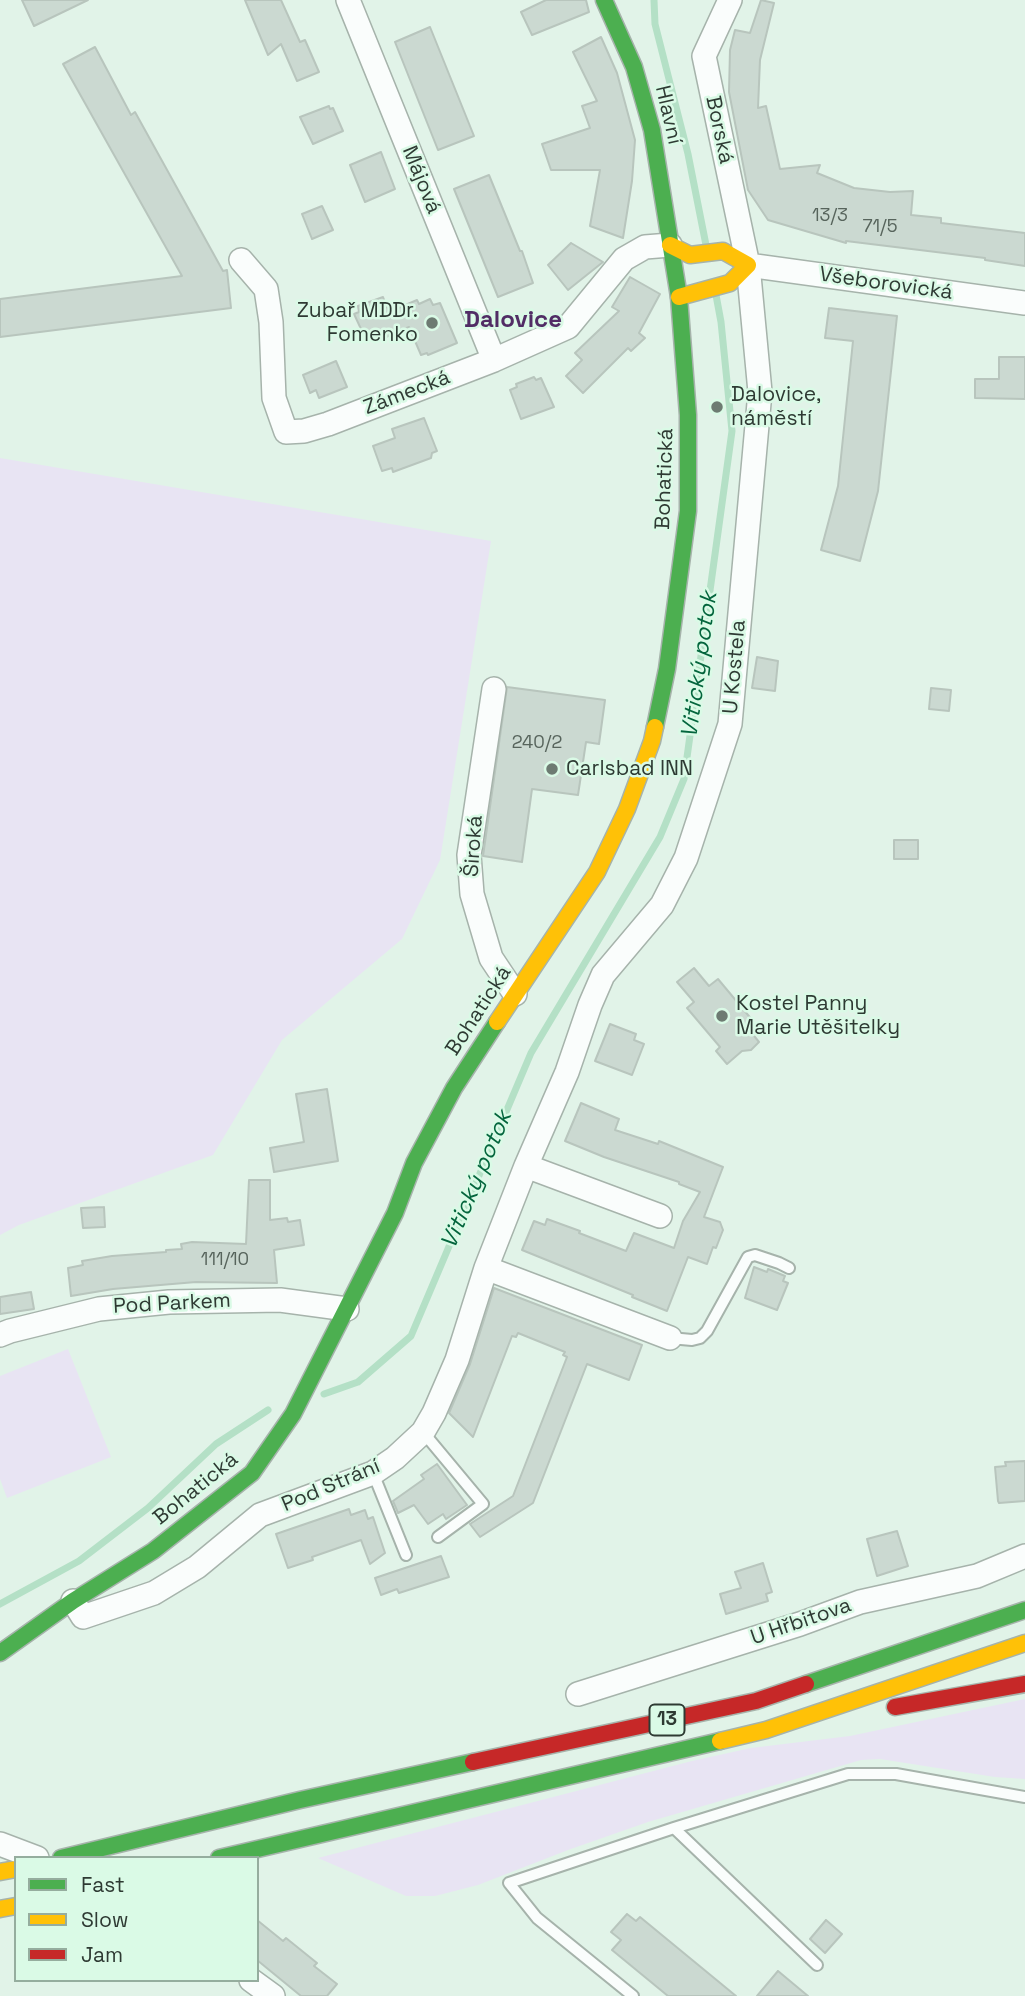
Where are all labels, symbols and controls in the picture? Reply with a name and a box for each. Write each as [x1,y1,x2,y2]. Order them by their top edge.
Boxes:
street label: Hlavní [649,83,687,147]
street label: Borská [700,94,738,166]
street label: Májová [396,142,446,218]
house number: 13/3 [812,205,848,227]
house number: 71/5 [863,216,897,238]
street label: Všeborovická [818,262,954,306]
place label: Zubař MDDr. Fomenko [297,298,418,348]
district label: Dalovice [464,306,562,334]
marker: Zubař MDDr. Fomenko [424,315,440,331]
street label: Zámecká [360,365,454,421]
place label: Dalovice, náměstí [731,382,821,432]
marker: Dalovice, náměstí [709,399,725,415]
street label: Bohatická [651,428,679,530]
water label: Vitický potok [676,590,724,740]
street label: U Kostela [718,619,752,715]
house number: 240/2 [512,732,562,754]
place label: Carlsbad INN [566,756,693,782]
marker: Carlsbad INN [544,761,560,777]
street label: Široká [459,814,489,878]
street label: Bohatická [441,962,517,1060]
place label: Kostel Panny Marie Utěšitelky [736,991,900,1041]
marker: Kostel Panny Marie Utěšitelky [714,1008,730,1024]
water label: Vitický potok [435,1107,519,1253]
house number: 111/10 [201,1249,249,1271]
street label: Pod Parkem [113,1288,231,1320]
street label: Bohatická [149,1447,243,1531]
street label: Pod Strání [278,1454,384,1518]
street label: U Hřbitova [747,1593,855,1651]
road number: 13 [650,1704,684,1736]
legend [14,1856,259,1982]
text: Fast [81,1871,125,1898]
text: Slow [81,1906,129,1933]
text: Jam [81,1941,123,1968]

